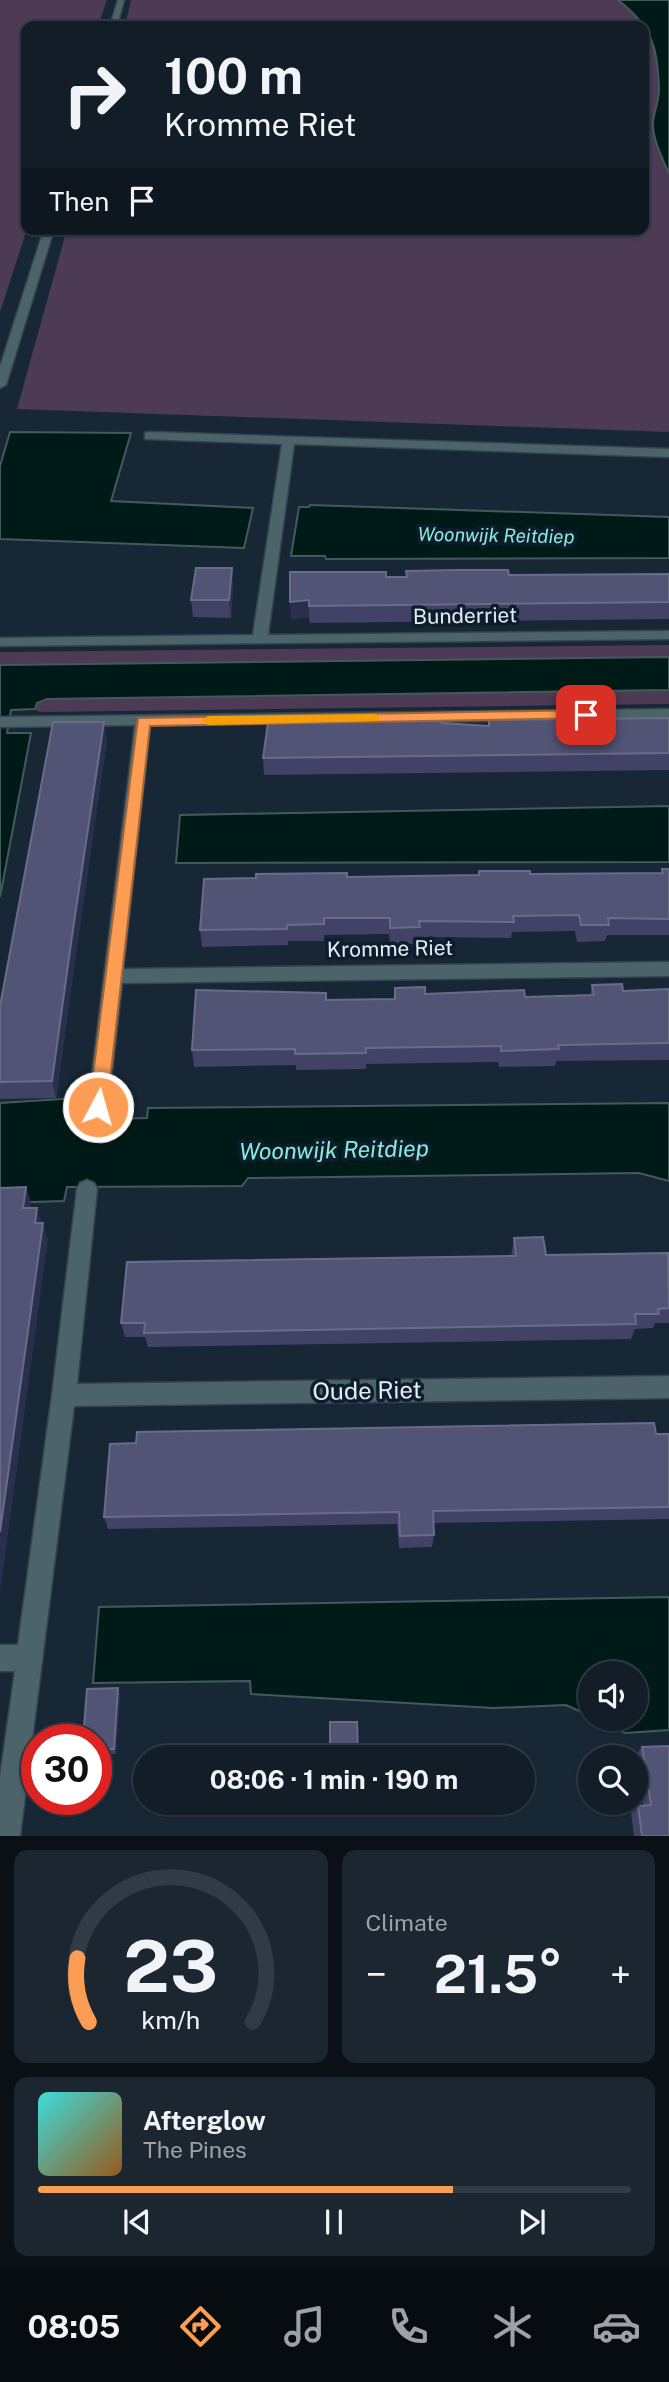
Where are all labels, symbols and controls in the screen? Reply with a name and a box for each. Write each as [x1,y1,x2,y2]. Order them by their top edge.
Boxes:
text: 100 m [164,47,303,105]
icon: right [49,49,140,140]
text: Kromme Riet [164,106,356,143]
icon: arrive [123,182,161,220]
text: Then [49,186,109,217]
water label: Woonwijk Reitdiep [417,523,575,547]
street label: Bunderriet [413,602,517,629]
pin [556,685,616,745]
icon: arrive [567,696,605,734]
street label: Kromme Riet [327,935,453,962]
position arrow [61,1070,135,1144]
water label: Woonwijk Reitdiep [239,1134,429,1165]
street label: Oude Riet [312,1375,422,1405]
map controls [578,1661,648,1815]
button: sound [578,1661,648,1731]
speed limit sign: 30 [21,1724,112,1815]
button: search [578,1745,648,1815]
text: 08:06 · 1 min · 190 m [210,1764,458,1795]
text: Climate [366,1909,448,1936]
text: 23 [123,1924,218,2009]
text: 21.5° [434,1944,563,2005]
text: − [366,1952,387,1997]
text: + [610,1952,631,1997]
text: km/h [141,2005,200,2035]
text: Afterglow [143,2105,266,2136]
text: The Pines [143,2136,247,2163]
icon: previous [118,2203,156,2241]
icon: pause [315,2203,353,2241]
icon: next [513,2203,551,2241]
icon: directions [176,2302,225,2351]
icon: music [280,2302,329,2351]
icon: phone [384,2302,433,2351]
icon: climate [488,2302,537,2351]
icon: car [592,2302,641,2351]
text: 08:05 [28,2308,120,2345]

